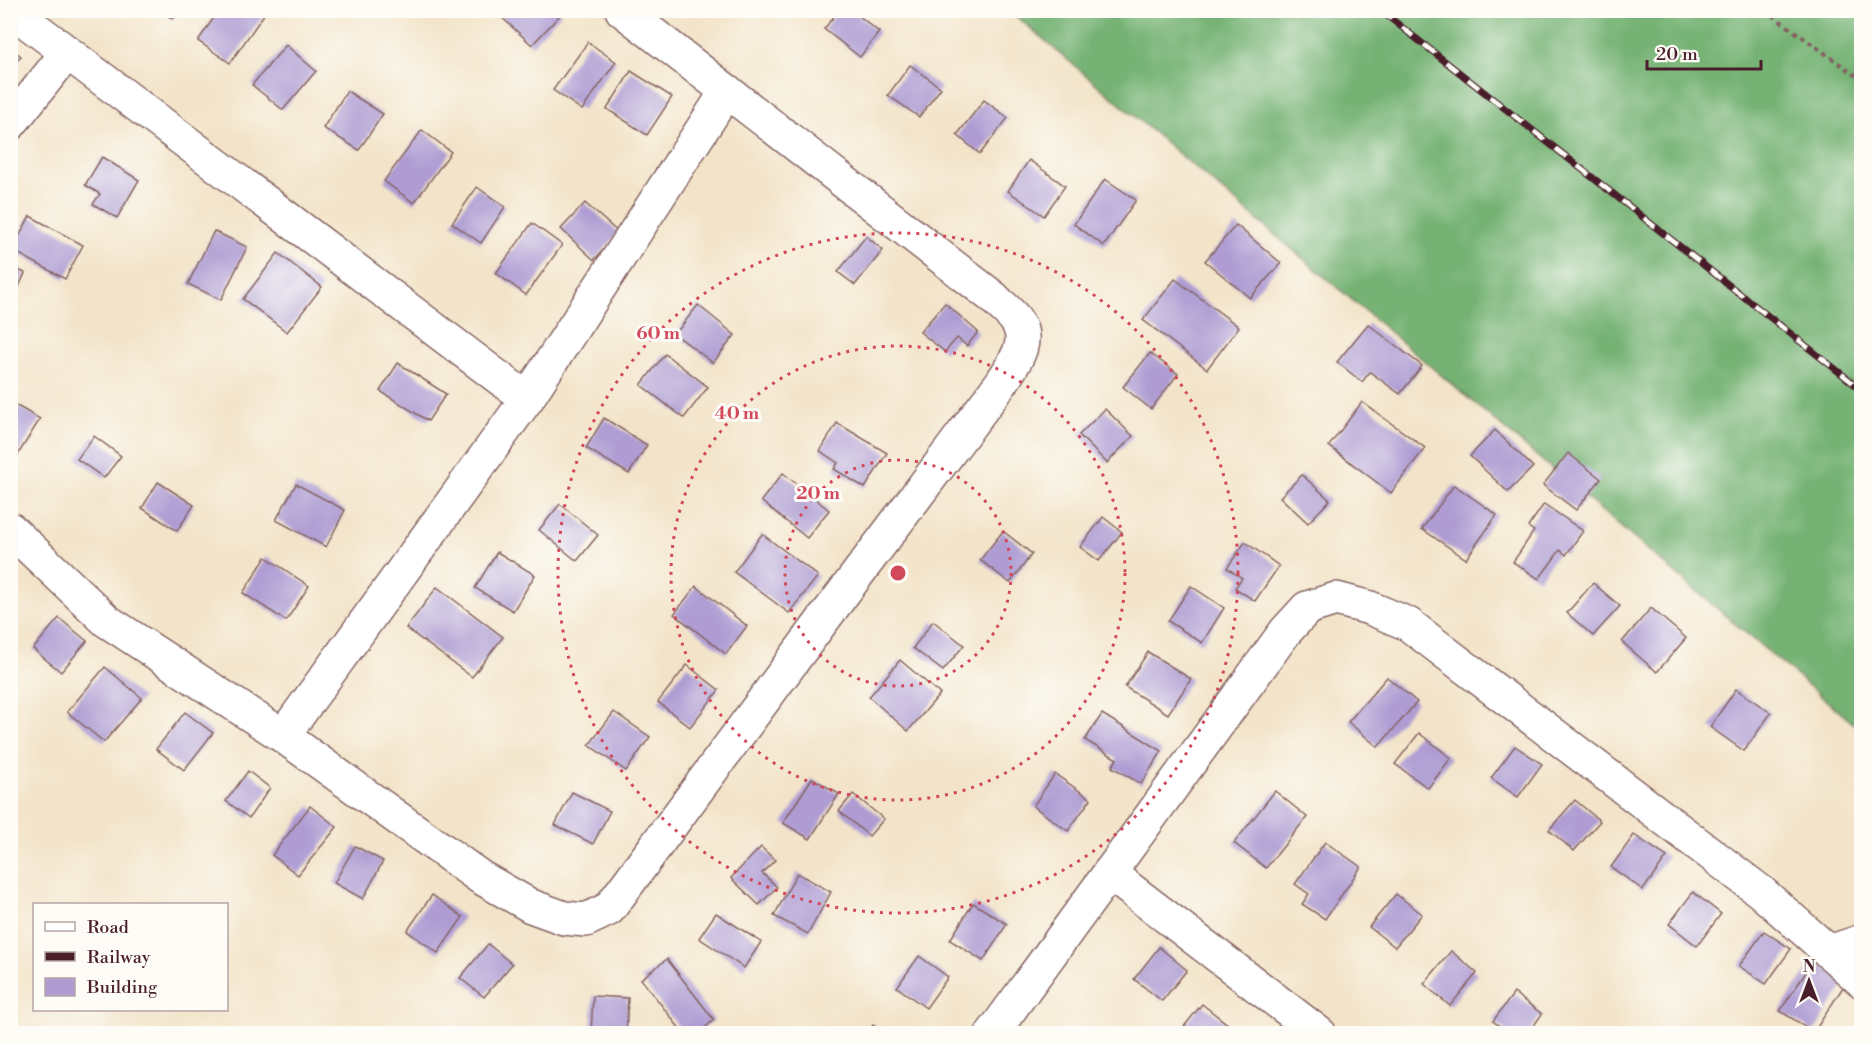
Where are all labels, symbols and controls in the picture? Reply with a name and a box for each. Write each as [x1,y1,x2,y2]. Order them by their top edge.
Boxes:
scale bar [1647,33,1761,71]
text: 20 m [1656,43,1698,66]
text: 60 m [636,322,680,345]
text: 40 m [715,402,760,425]
text: 20 m [796,482,840,505]
centre of rings [888,563,908,583]
legend [33,903,228,1011]
text: Road [87,916,130,939]
text: Railway [87,946,151,969]
north arrow [1779,951,1839,1011]
text: N [1803,957,1816,977]
text: Building [86,976,158,999]

